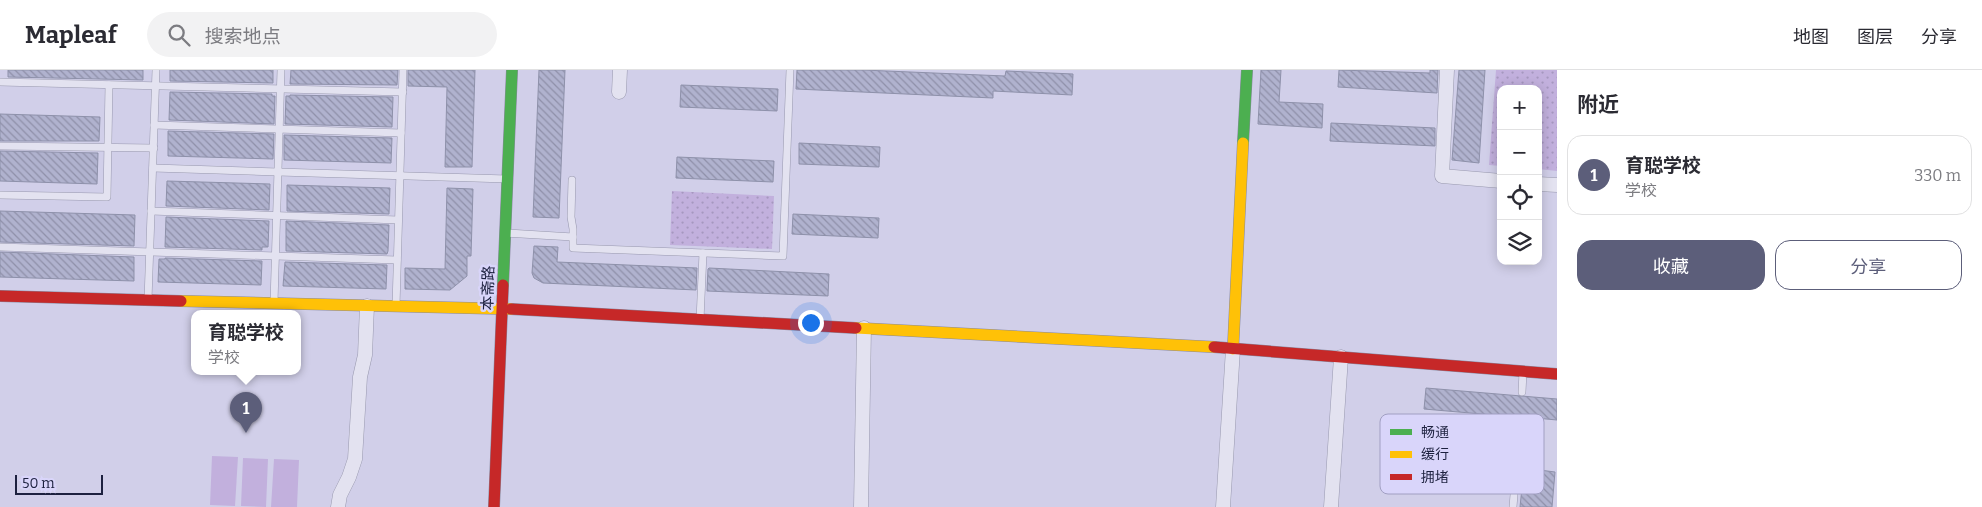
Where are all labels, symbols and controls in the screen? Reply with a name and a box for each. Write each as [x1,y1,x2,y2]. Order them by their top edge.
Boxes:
search box [147,12,497,57]
text: Mapleaf [25,21,117,49]
icon: search [165,21,193,49]
text: 搜索地点 [205,25,281,48]
text: 地图 [1793,26,1829,48]
text: 图层 [1857,26,1893,48]
text: 分享 [1921,26,1957,48]
map controls [1497,85,1542,265]
button: + [1497,85,1542,130]
text: 附近 [1577,92,1619,118]
button: − [1497,130,1542,175]
text: 育聪学校 [1625,154,1701,177]
text: 1 [1591,166,1597,185]
text: 330 m [1914,166,1961,185]
button: locate [1497,175,1542,220]
text: 学校 [1625,181,1657,200]
button: layers [1497,220,1542,265]
button: 收藏 [1577,240,1765,290]
button: 分享 [1775,240,1962,290]
street label: 本斋路 [478,265,498,311]
popup [191,310,301,375]
your location [798,310,824,336]
text: 育聪学校 [208,321,284,344]
text: 学校 [208,348,240,367]
pin: 1 [230,392,262,433]
legend [1380,414,1544,494]
text: 畅通 [1421,424,1449,441]
text: 缓行 [1421,446,1449,463]
text: 拥堵 [1421,469,1449,486]
scale bar [15,472,102,495]
text: 50 m [22,475,55,492]

